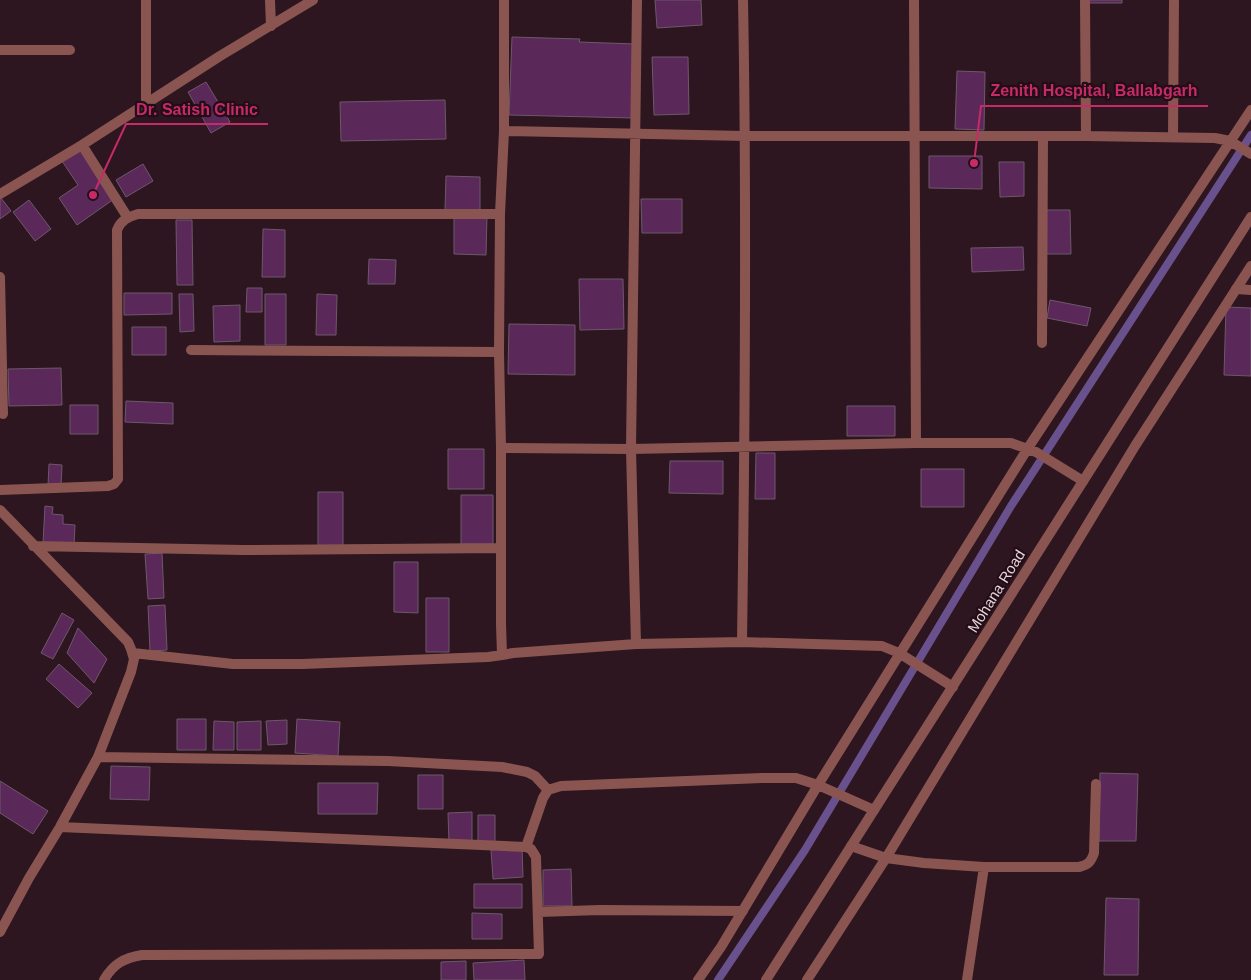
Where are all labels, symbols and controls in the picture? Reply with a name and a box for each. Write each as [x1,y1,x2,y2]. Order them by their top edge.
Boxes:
callout: Zenith Hospital, Ballabgarh [981,75,1208,106]
text: Zenith Hospital, Ballabgarh [990,82,1198,99]
callout: Dr. Satish Clinic [126,93,268,124]
text: Dr. Satish Clinic [136,101,258,118]
street label: Mohana Road [964,547,1028,635]

